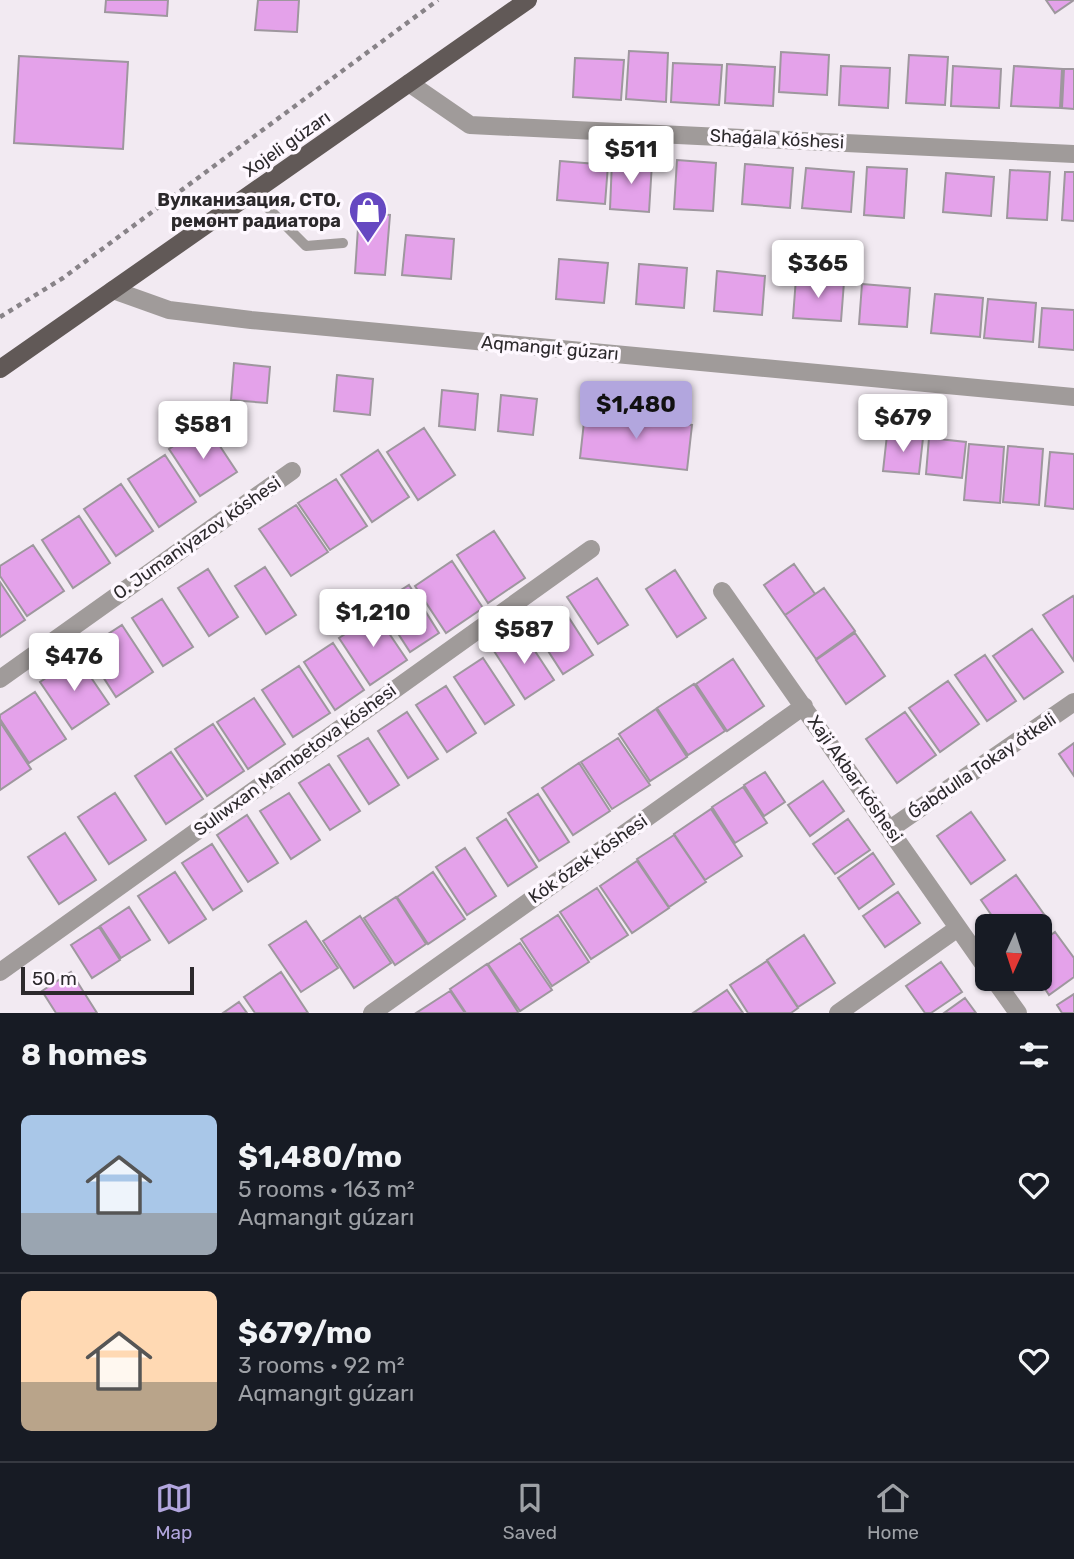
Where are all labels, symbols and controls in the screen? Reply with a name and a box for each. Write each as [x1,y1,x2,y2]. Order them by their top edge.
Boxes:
street label: Xojeli gúzarı [239,106,335,182]
street label: Shaǵala kóshesi [709,124,845,154]
pin: $511 [590,127,672,186]
text: $511 [605,135,657,163]
place label: Вулканизация, СТО, ремонт радиатора [157,189,341,232]
shop icon: Вулканизация, СТО, ремонт радиатора [347,189,389,244]
pin: $365 [777,240,859,300]
text: $365 [788,249,848,277]
street label: Aqmangıt gúzarı [480,331,620,365]
pin: $1,480 [579,382,693,441]
text: $1,480 [596,390,676,418]
pin: $679 [862,394,944,454]
pin: $581 [162,402,244,461]
text: $679 [874,403,932,431]
text: $581 [174,410,232,438]
street label: O. Jumaniyazov kóshesi [109,472,285,604]
pin: $1,210 [316,590,430,649]
text: $1,210 [335,598,411,626]
pin: $587 [483,606,565,666]
text: $587 [495,615,553,643]
pin: $476 [33,634,115,693]
text: $476 [45,642,103,670]
street label: Sulıwxan Mambetova kóshesi [189,679,401,841]
street label: Ǵabdulla Tokay ótkeli [904,708,1060,824]
street label: Xaji Akbar kóshesi [803,711,907,847]
street label: Kók ózek kóshesi [524,810,652,908]
north arrow [975,914,1052,990]
map controls [975,914,1052,991]
scale bar [21,964,194,996]
text: 50 m [32,967,77,990]
icon: filters [1015,1036,1053,1074]
text: 8 homes [21,1037,147,1073]
text: $1,480/mo [238,1139,402,1175]
icon: home [77,1143,161,1227]
icon: heart [1015,1166,1053,1204]
text: 5 rooms · 163 m² [238,1175,415,1203]
text: Aqmangıt gúzarı [238,1203,414,1231]
text: $679/mo [238,1315,372,1351]
icon: home [77,1319,161,1403]
icon: heart [1015,1342,1053,1380]
text: 3 rooms · 92 m² [238,1351,404,1379]
text: Aqmangıt gúzarı [238,1379,414,1407]
tab: Map [155,1479,193,1544]
tab: Saved [503,1479,557,1544]
tab: Home [867,1479,919,1544]

